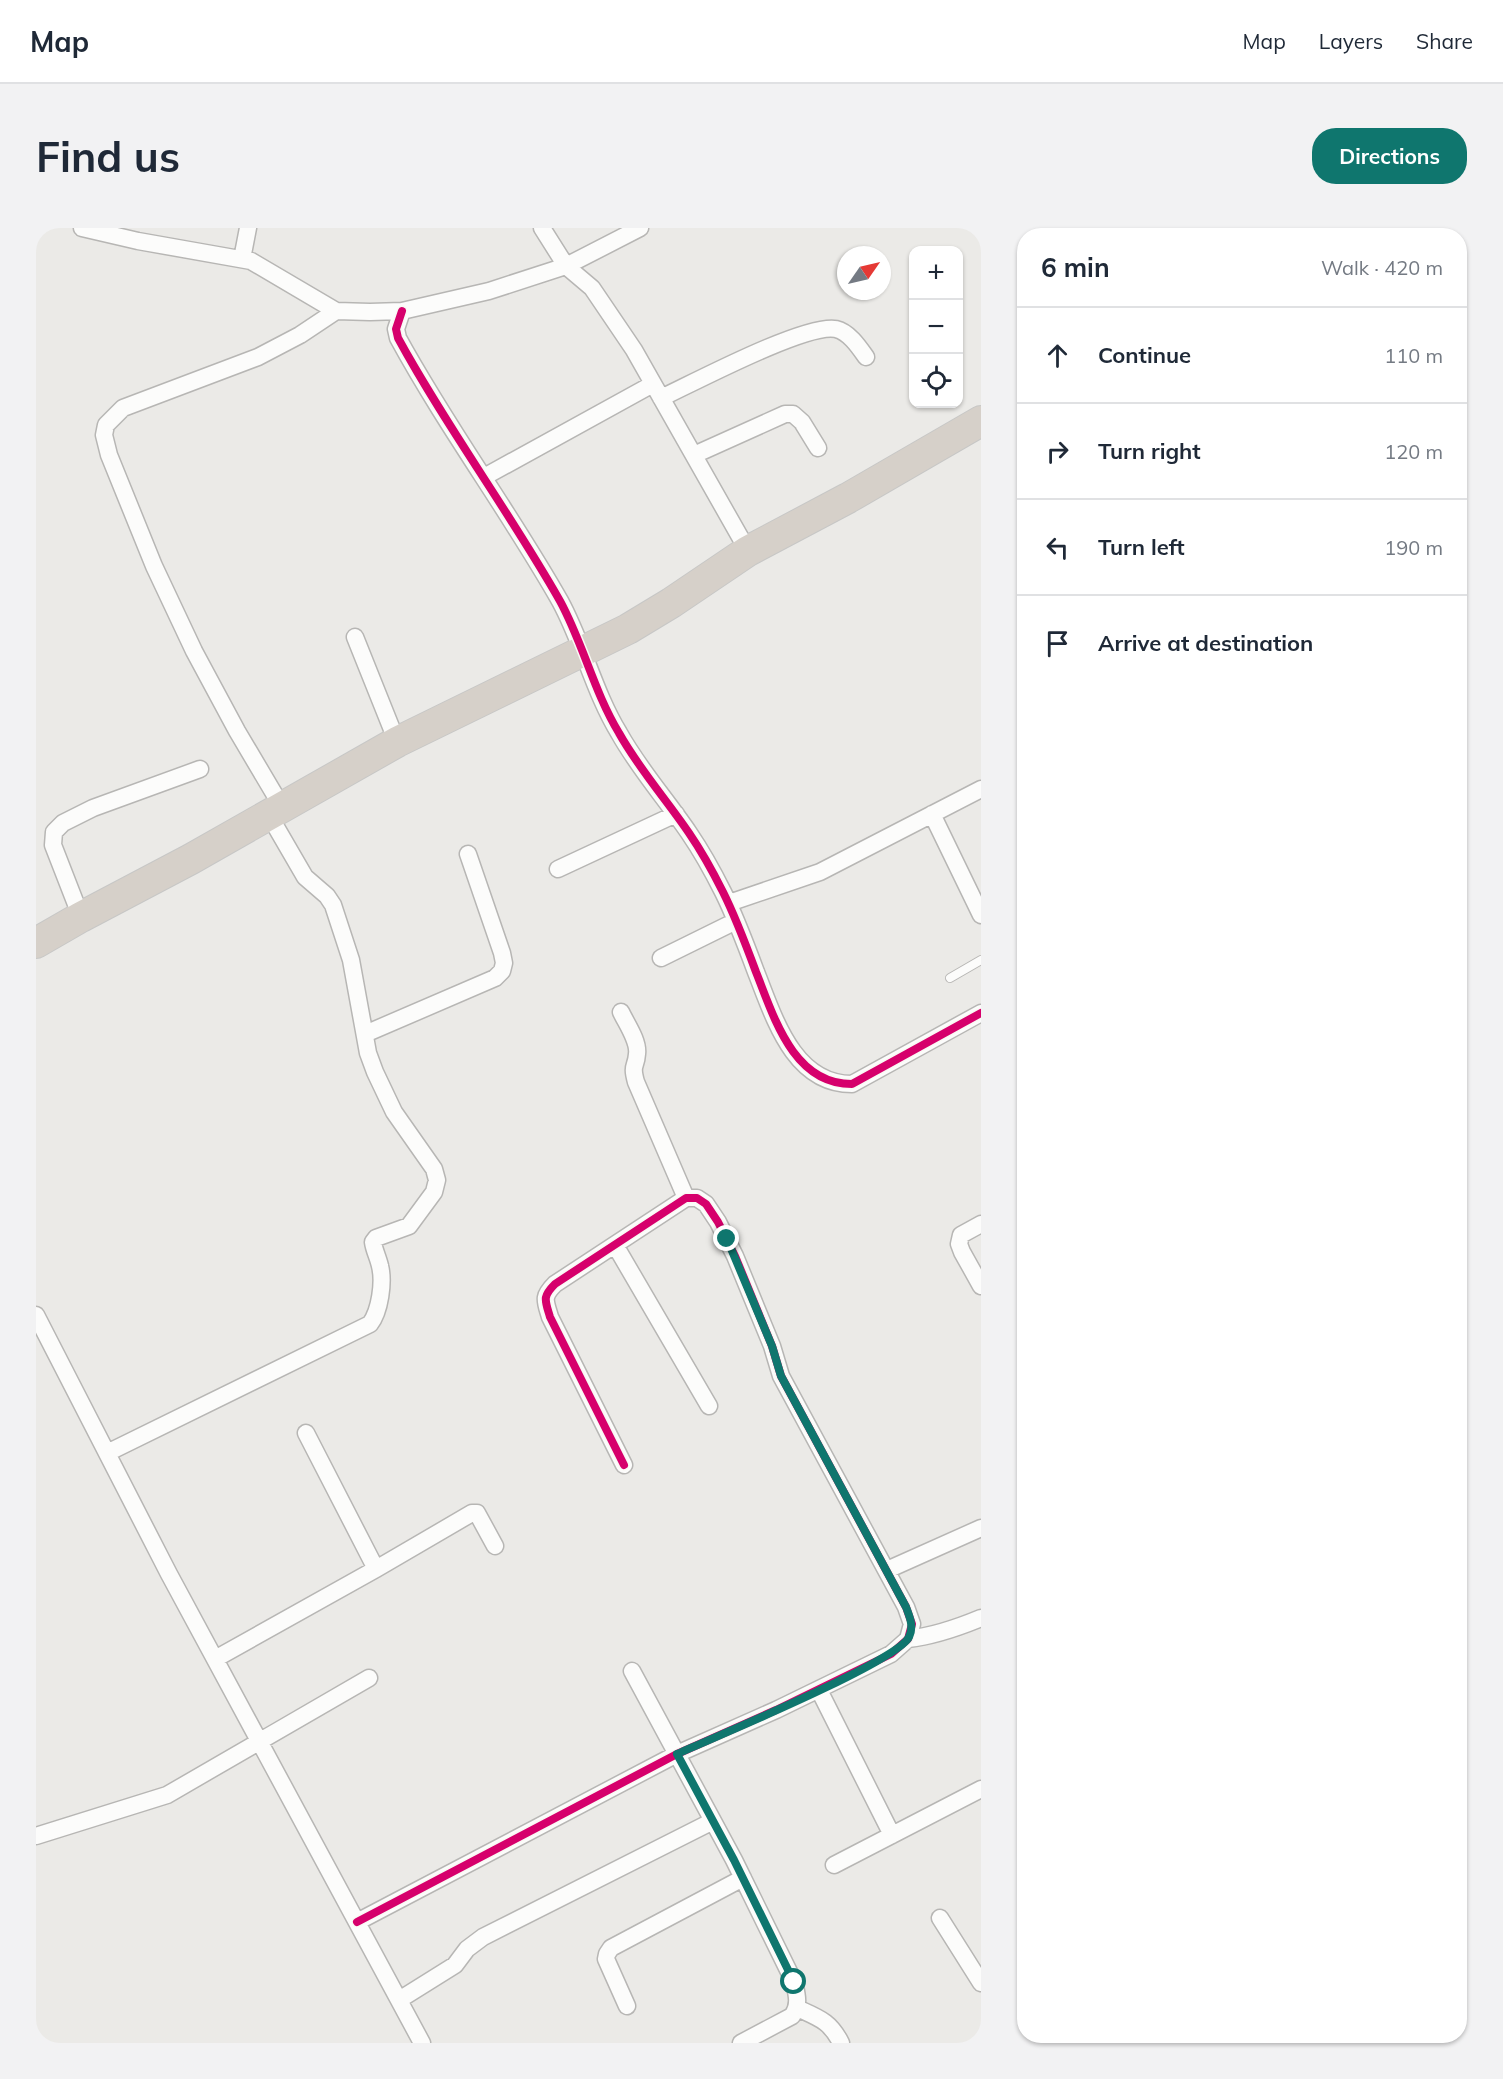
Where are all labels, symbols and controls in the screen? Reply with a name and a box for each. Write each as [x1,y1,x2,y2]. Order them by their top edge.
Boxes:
text: Map [30,24,89,59]
text: Map [1243,28,1286,54]
text: Layers [1319,28,1383,54]
text: Share [1416,28,1473,54]
button: Directions [1312,128,1467,184]
text: Find us [36,130,180,183]
north arrow [837,246,891,300]
map controls [909,246,963,408]
button: + [909,246,963,300]
text: 6 min [1041,251,1110,284]
text: Walk · 420 m [1321,255,1443,280]
button: − [909,300,963,354]
icon: ahead [1041,339,1074,372]
text: Continue [1098,341,1191,369]
text: 110 m [1384,343,1443,368]
button: locate [909,354,963,408]
icon: right [1041,435,1074,468]
text: Turn right [1098,437,1201,465]
text: 120 m [1384,439,1443,464]
icon: left [1041,531,1074,564]
text: Turn left [1098,533,1185,561]
text: 190 m [1384,535,1443,560]
icon: arrive [1041,627,1074,660]
text: Arrive at destination [1098,629,1313,657]
route end [713,1225,739,1251]
route start [780,1968,806,1994]

